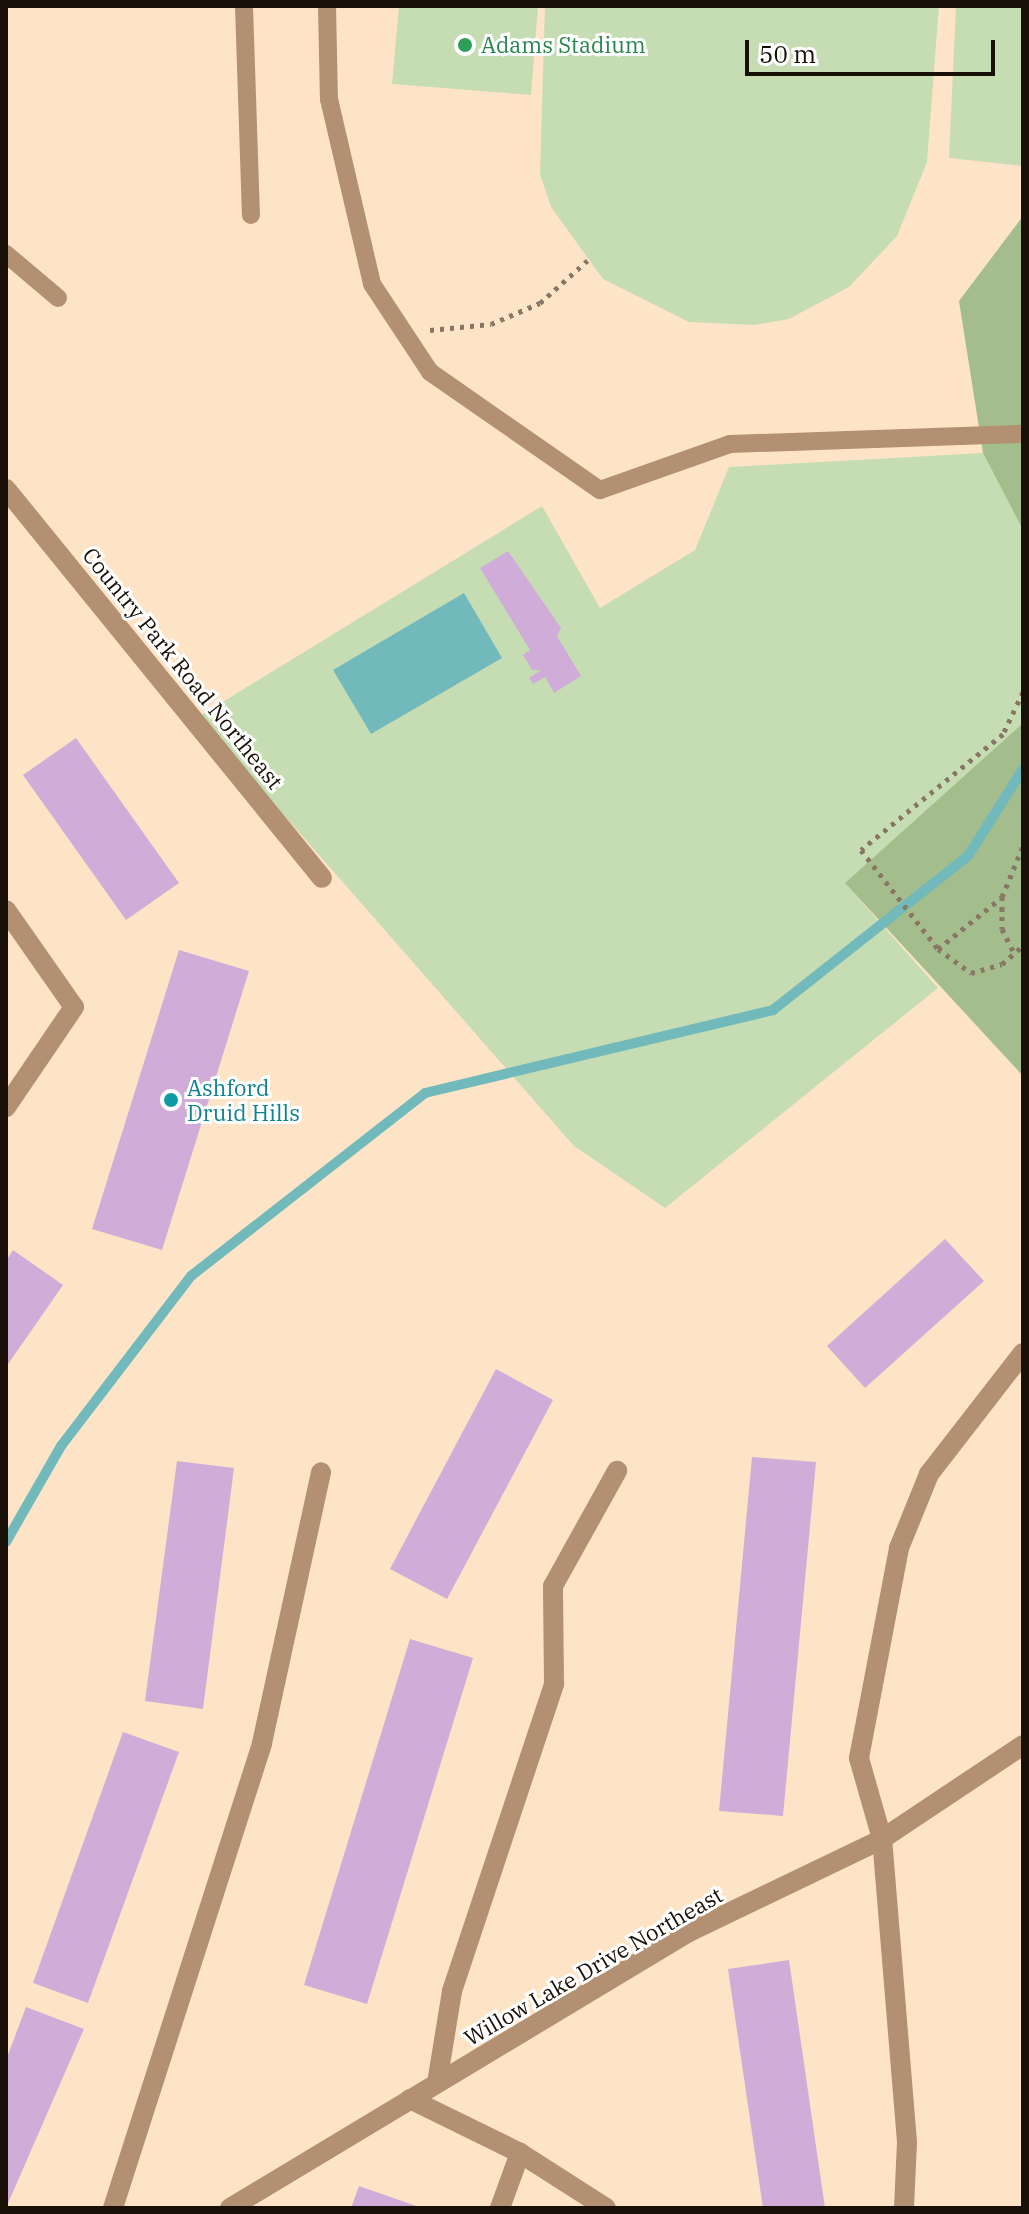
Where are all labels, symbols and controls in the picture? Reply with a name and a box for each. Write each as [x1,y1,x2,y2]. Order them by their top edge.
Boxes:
scale bar [749,24,999,74]
place label: Adams Stadium [481,32,646,58]
marker: Adams Stadium [456,36,474,54]
text: 50 m [759,38,816,70]
street label: Country Park Road Northeast [77,542,289,794]
place label: Ashford Druid Hills [187,1074,300,1126]
marker: Ashford Druid Hills [162,1091,180,1109]
street label: Willow Lake Drive Northeast [459,1881,727,2051]

